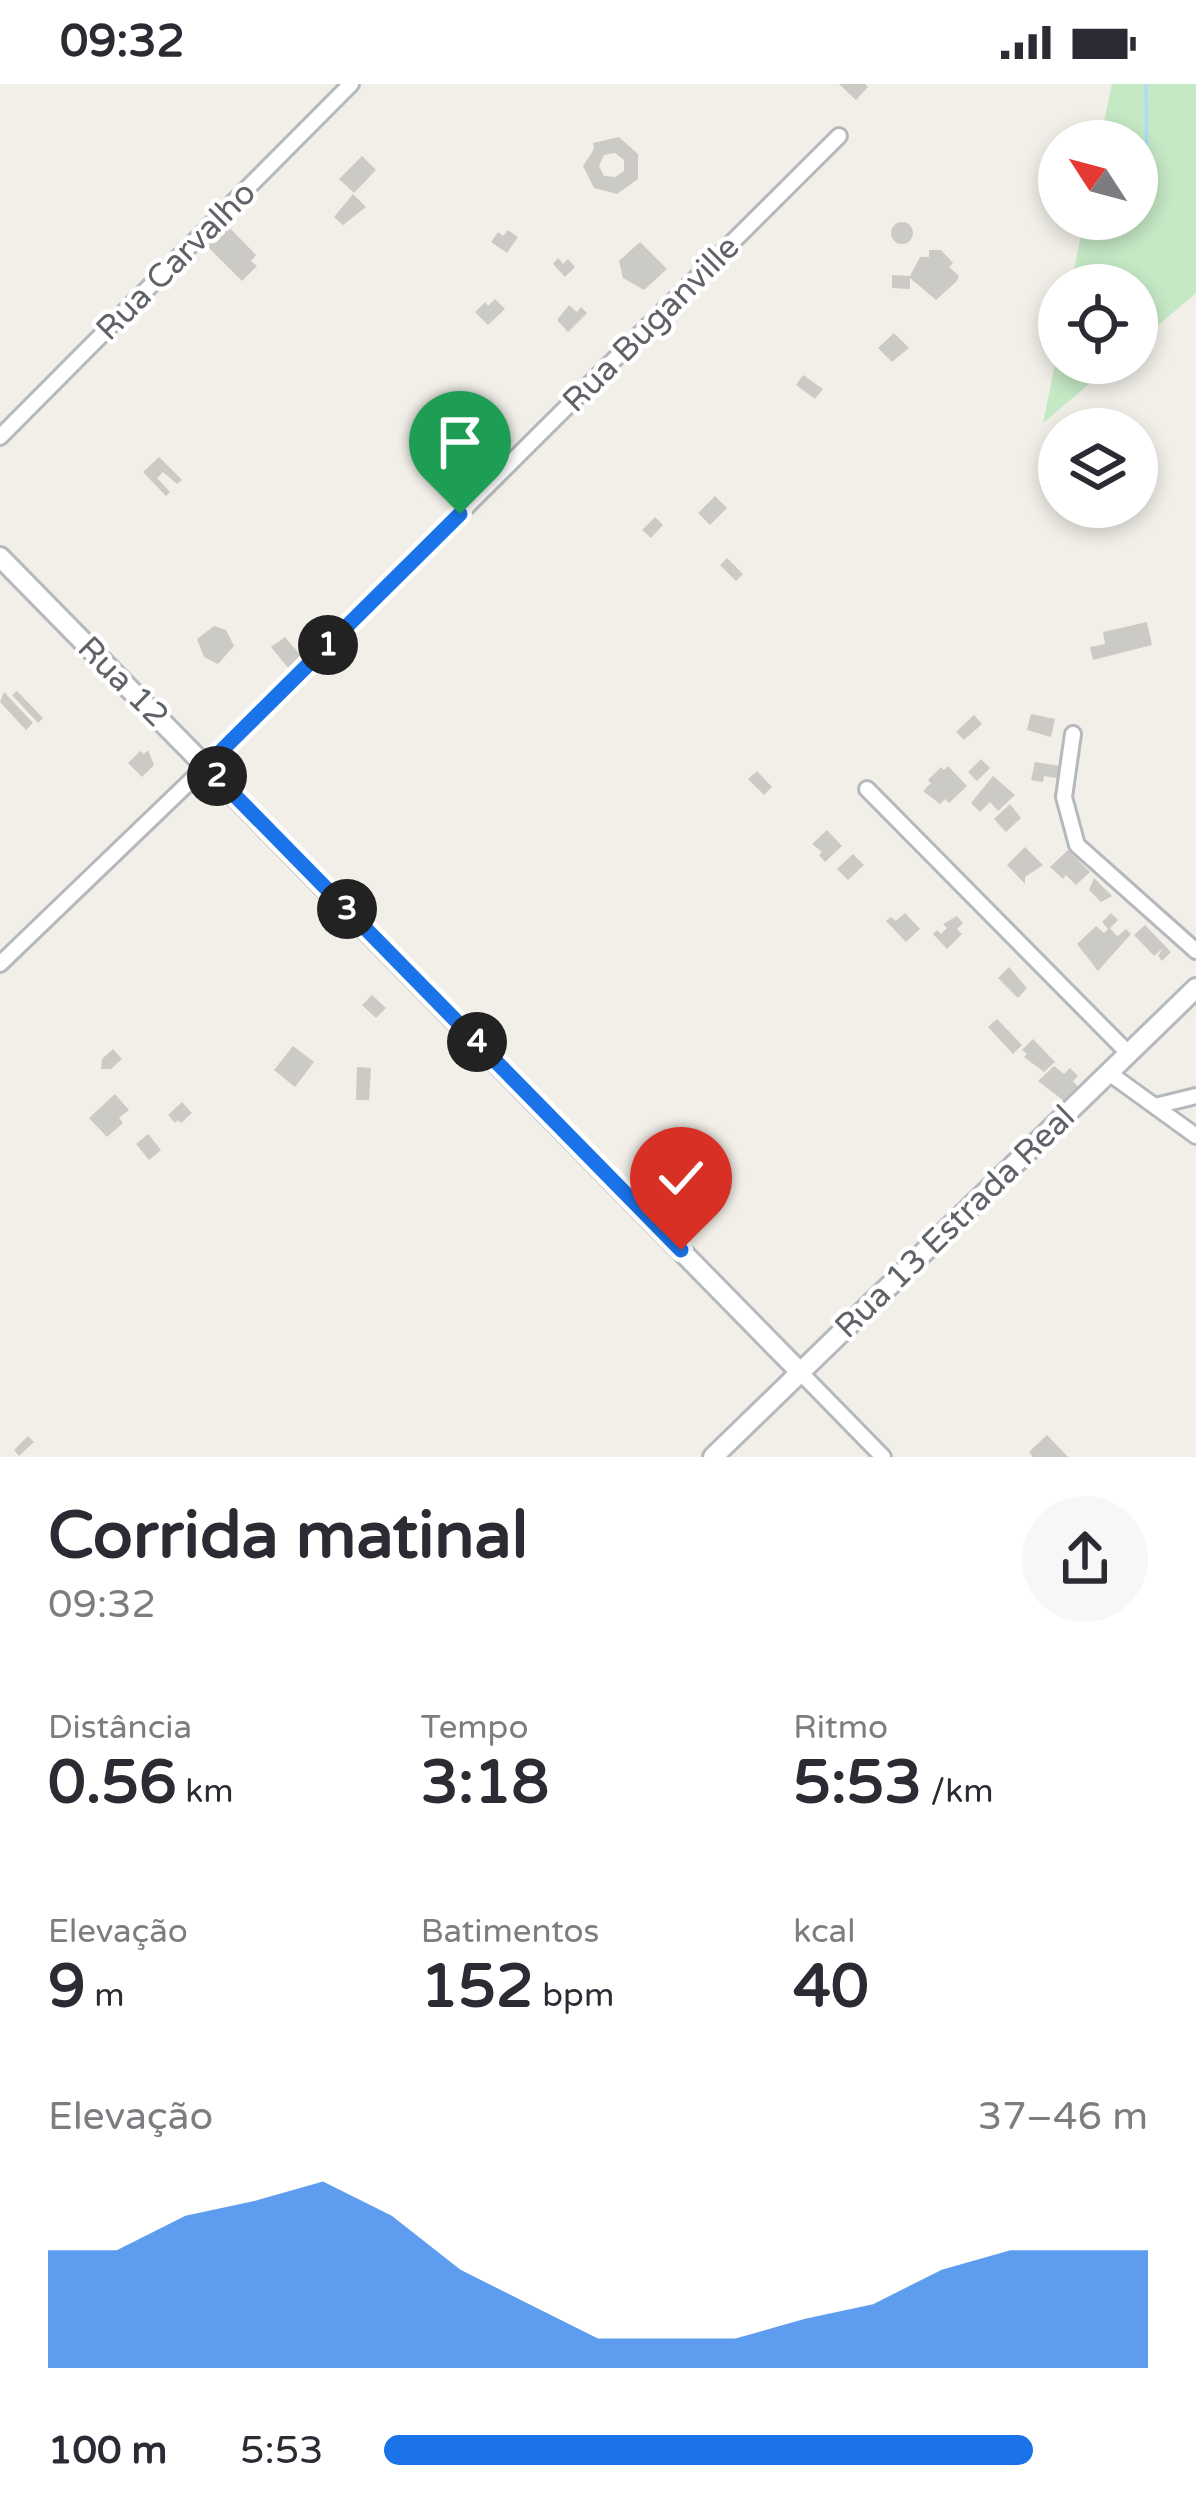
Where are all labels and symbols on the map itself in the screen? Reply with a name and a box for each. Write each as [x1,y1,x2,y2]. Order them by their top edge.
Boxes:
north arrow [1038,120,1158,240]
street label: Rua Carvalho [88,173,264,349]
street label: Rua Buganville [555,228,747,420]
pin [409,391,511,514]
pin: 1 [298,615,358,675]
street label: Rua 12 [70,629,176,735]
pin: 2 [187,746,247,806]
pin: 3 [317,879,377,939]
pin: 4 [447,1012,507,1072]
street label: Rua 13 Estrada Real [827,1098,1083,1346]
pin [630,1127,732,1250]

